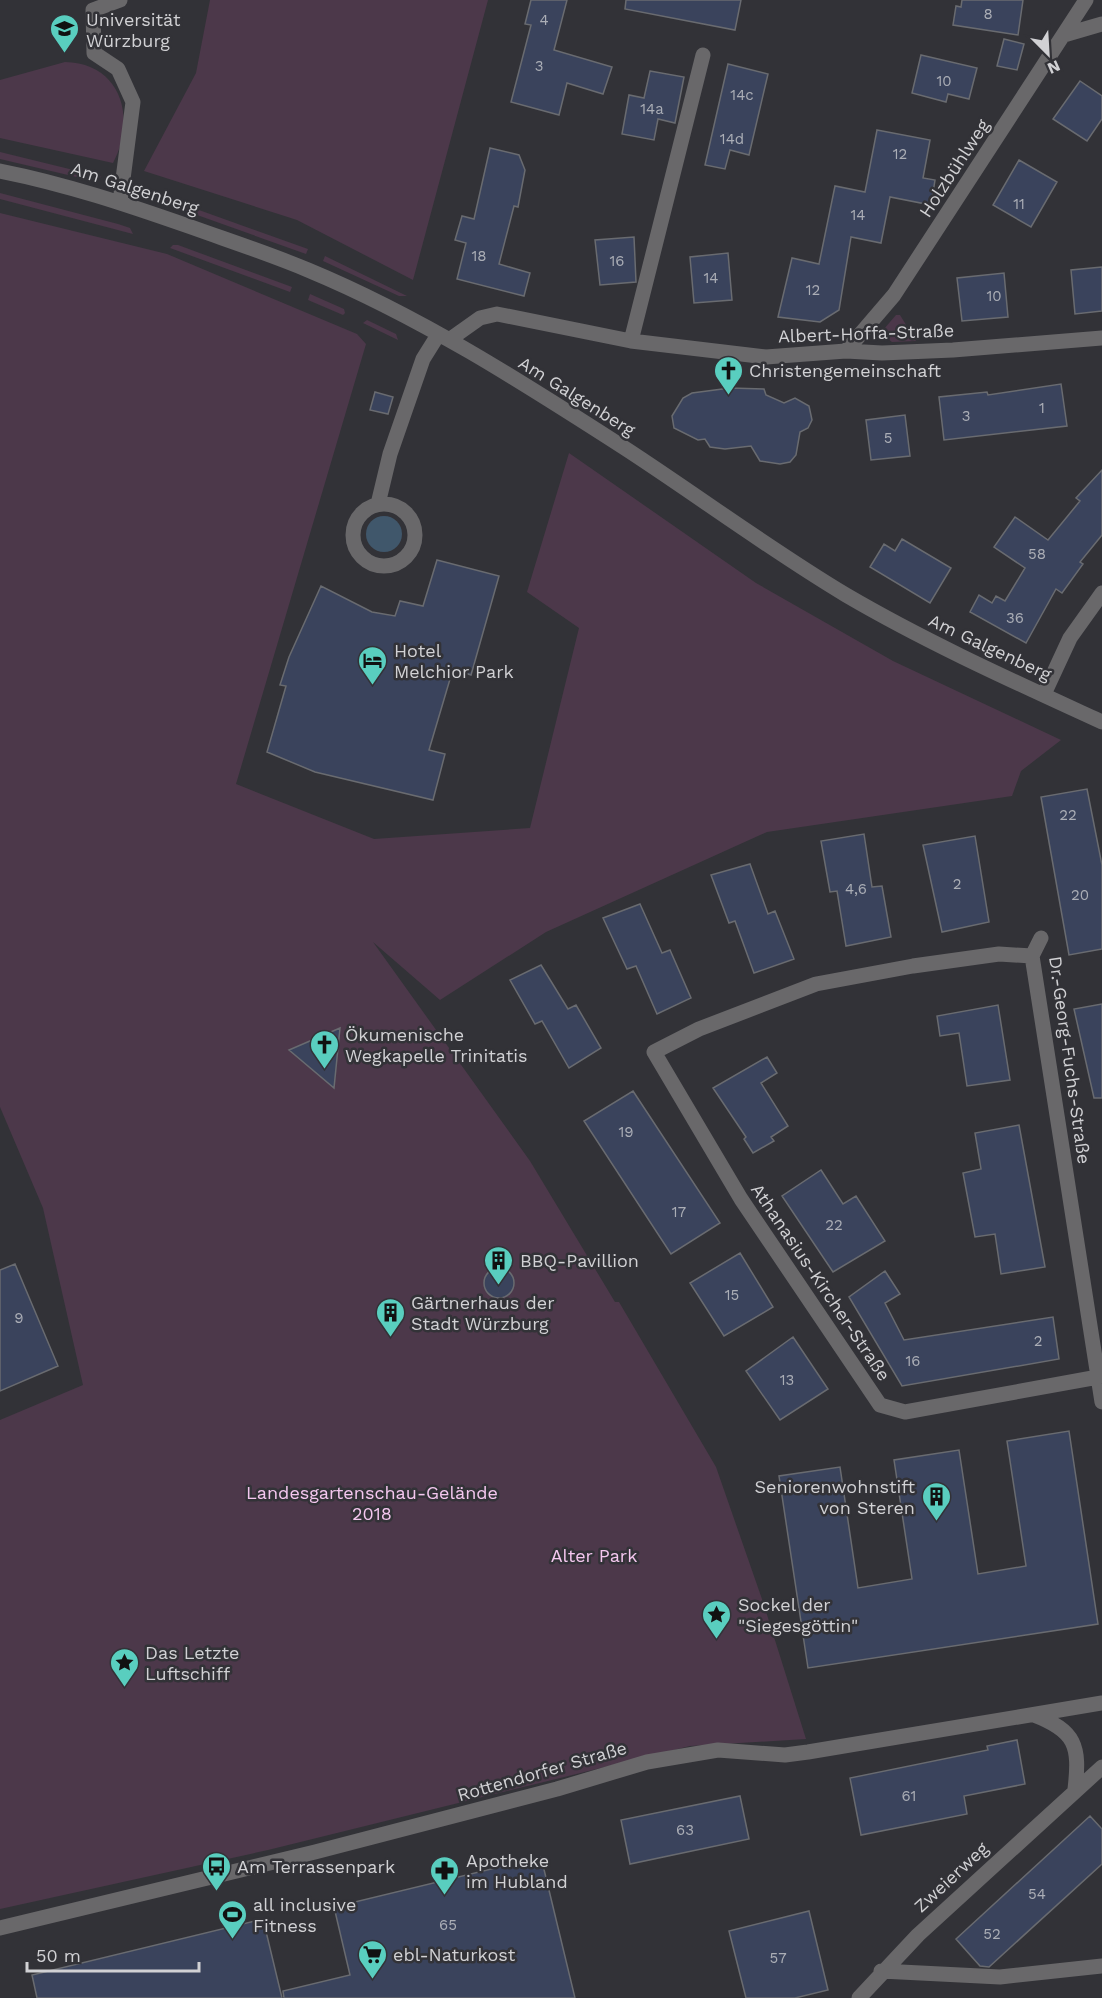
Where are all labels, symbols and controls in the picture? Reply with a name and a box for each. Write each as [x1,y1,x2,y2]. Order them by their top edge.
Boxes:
house number: 8 [983,5,993,23]
place label: Universität Würzburg [86,9,181,51]
house number: 4 [539,11,549,29]
school or university icon: Universität Würzburg [49,13,81,55]
north arrow [1018,24,1078,84]
text: N [1045,56,1063,78]
house number: 3 [535,57,543,75]
house number: 10 [936,72,952,90]
house number: 14c [730,86,754,104]
house number: 14a [640,100,664,118]
street label: Holzbühlweg [915,115,994,221]
house number: 14d [720,130,744,148]
house number: 12 [893,145,907,163]
street label: Am Galgenberg [68,157,202,219]
house number: 11 [1013,195,1025,213]
house number: 14 [850,206,866,224]
house number: 18 [471,247,487,265]
house number: 16 [610,252,624,270]
house number: 14 [703,269,719,287]
house number: 12 [806,281,820,299]
house number: 10 [986,287,1002,305]
street label: Albert-Hoffa-Straße [778,319,954,347]
street label: Am Galgenberg [515,352,639,440]
church icon: Christengemeinschaft [712,354,744,396]
place label: Christengemeinschaft [749,360,942,381]
house number: 1 [1039,399,1045,417]
house number: 3 [962,407,970,425]
house number: 5 [884,429,892,447]
house number: 58 [1028,545,1046,563]
street label: Am Galgenberg [925,609,1055,685]
house number: 36 [1006,609,1024,627]
place label: Hotel Melchior Park [394,640,514,682]
hotel icon: Hotel Melchior Park [357,644,389,686]
house number: 22 [1059,806,1077,824]
house number: 2 [953,875,961,893]
house number: 4,6 [845,880,867,898]
house number: 20 [1071,886,1089,904]
street label: Dr.-Georg-Fuchs-Straße [1045,955,1095,1165]
place label: Ökumenische Wegkapelle Trinitatis [345,1024,527,1066]
church icon: Ökumenische Wegkapelle Trinitatis [308,1028,340,1070]
house number: 19 [618,1123,634,1141]
street label: Athanasius-Kircher-Straße [747,1179,895,1385]
house number: 17 [672,1203,686,1221]
house number: 22 [825,1216,843,1234]
building icon: BBQ-Pavillion [483,1244,515,1286]
place label: BBQ-Pavillion [520,1250,639,1271]
house number: 15 [725,1286,739,1304]
place label: Gärtnerhaus der Stadt Würzburg [411,1292,555,1334]
building icon: Gärtnerhaus der Stadt Würzburg [374,1296,406,1338]
house number: 9 [14,1309,24,1327]
house number: 2 [1034,1332,1042,1350]
house number: 16 [906,1352,920,1370]
house number: 13 [780,1371,794,1389]
place label: Seniorenwohnstift von Steren [755,1476,915,1518]
building icon: Seniorenwohnstift von Steren [920,1480,952,1522]
park label: Landesgartenschau-Gelände 2018 [246,1482,498,1524]
park label: Alter Park [551,1545,637,1566]
place label: Sockel der "Siegesgöttin" [738,1594,858,1636]
place icon: Sockel der "Siegesgöttin" [701,1598,733,1640]
place label: Das Letzte Luftschiff [145,1642,239,1684]
place icon: Das Letzte Luftschiff [108,1646,140,1688]
street label: Rottendorfer Straße [455,1737,629,1805]
house number: 61 [902,1787,916,1805]
house number: 63 [676,1821,694,1839]
street label: Zweierweg [910,1837,993,1917]
bus stop icon: Am Terrassenpark [200,1850,232,1892]
place label: Apotheke im Hubland [466,1850,568,1892]
pharmacy icon: Apotheke im Hubland [429,1854,461,1896]
place label: Am Terrassenpark [237,1856,395,1877]
house number: 54 [1028,1885,1046,1903]
place label: all inclusive Fitness [253,1894,356,1936]
sports icon: all inclusive Fitness [216,1898,248,1940]
house number: 65 [439,1916,457,1934]
house number: 52 [983,1925,1001,1943]
scale bar [27,1935,200,1973]
supermarket icon: ebl-Naturkost [356,1938,388,1980]
place label: ebl-Naturkost [393,1944,516,1965]
text: 50 m [36,1945,81,1966]
house number: 57 [769,1949,787,1967]

